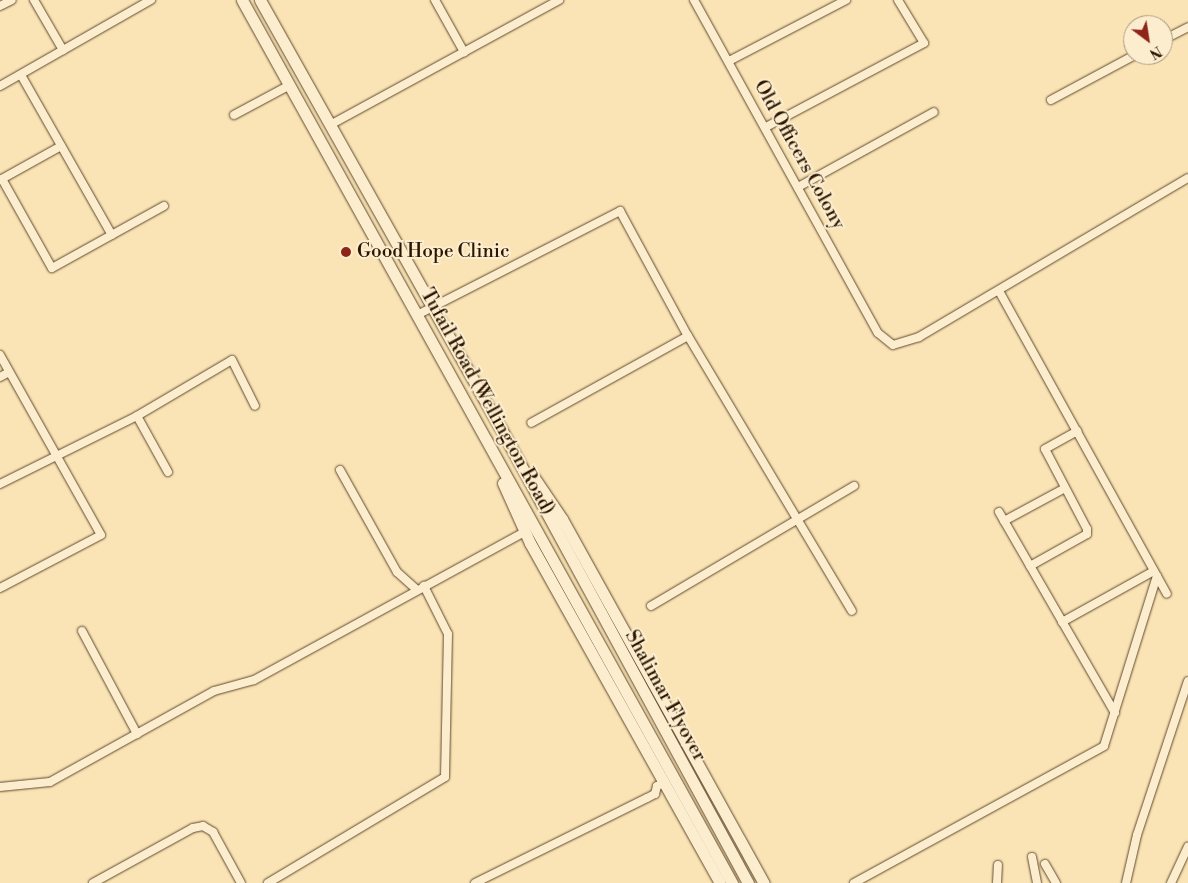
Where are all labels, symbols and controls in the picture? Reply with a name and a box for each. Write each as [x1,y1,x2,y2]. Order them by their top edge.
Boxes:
north arrow [1123,15,1173,65]
text: N [1146,41,1165,63]
street label: Old Officers Colony [749,76,849,234]
place label: Good Hope Clinic [357,241,510,263]
marker: Good Hope Clinic [339,245,353,259]
street label: Tufail Road (Wellington Road) [415,285,559,519]
street label: Shalimar Flyover [620,626,710,766]

